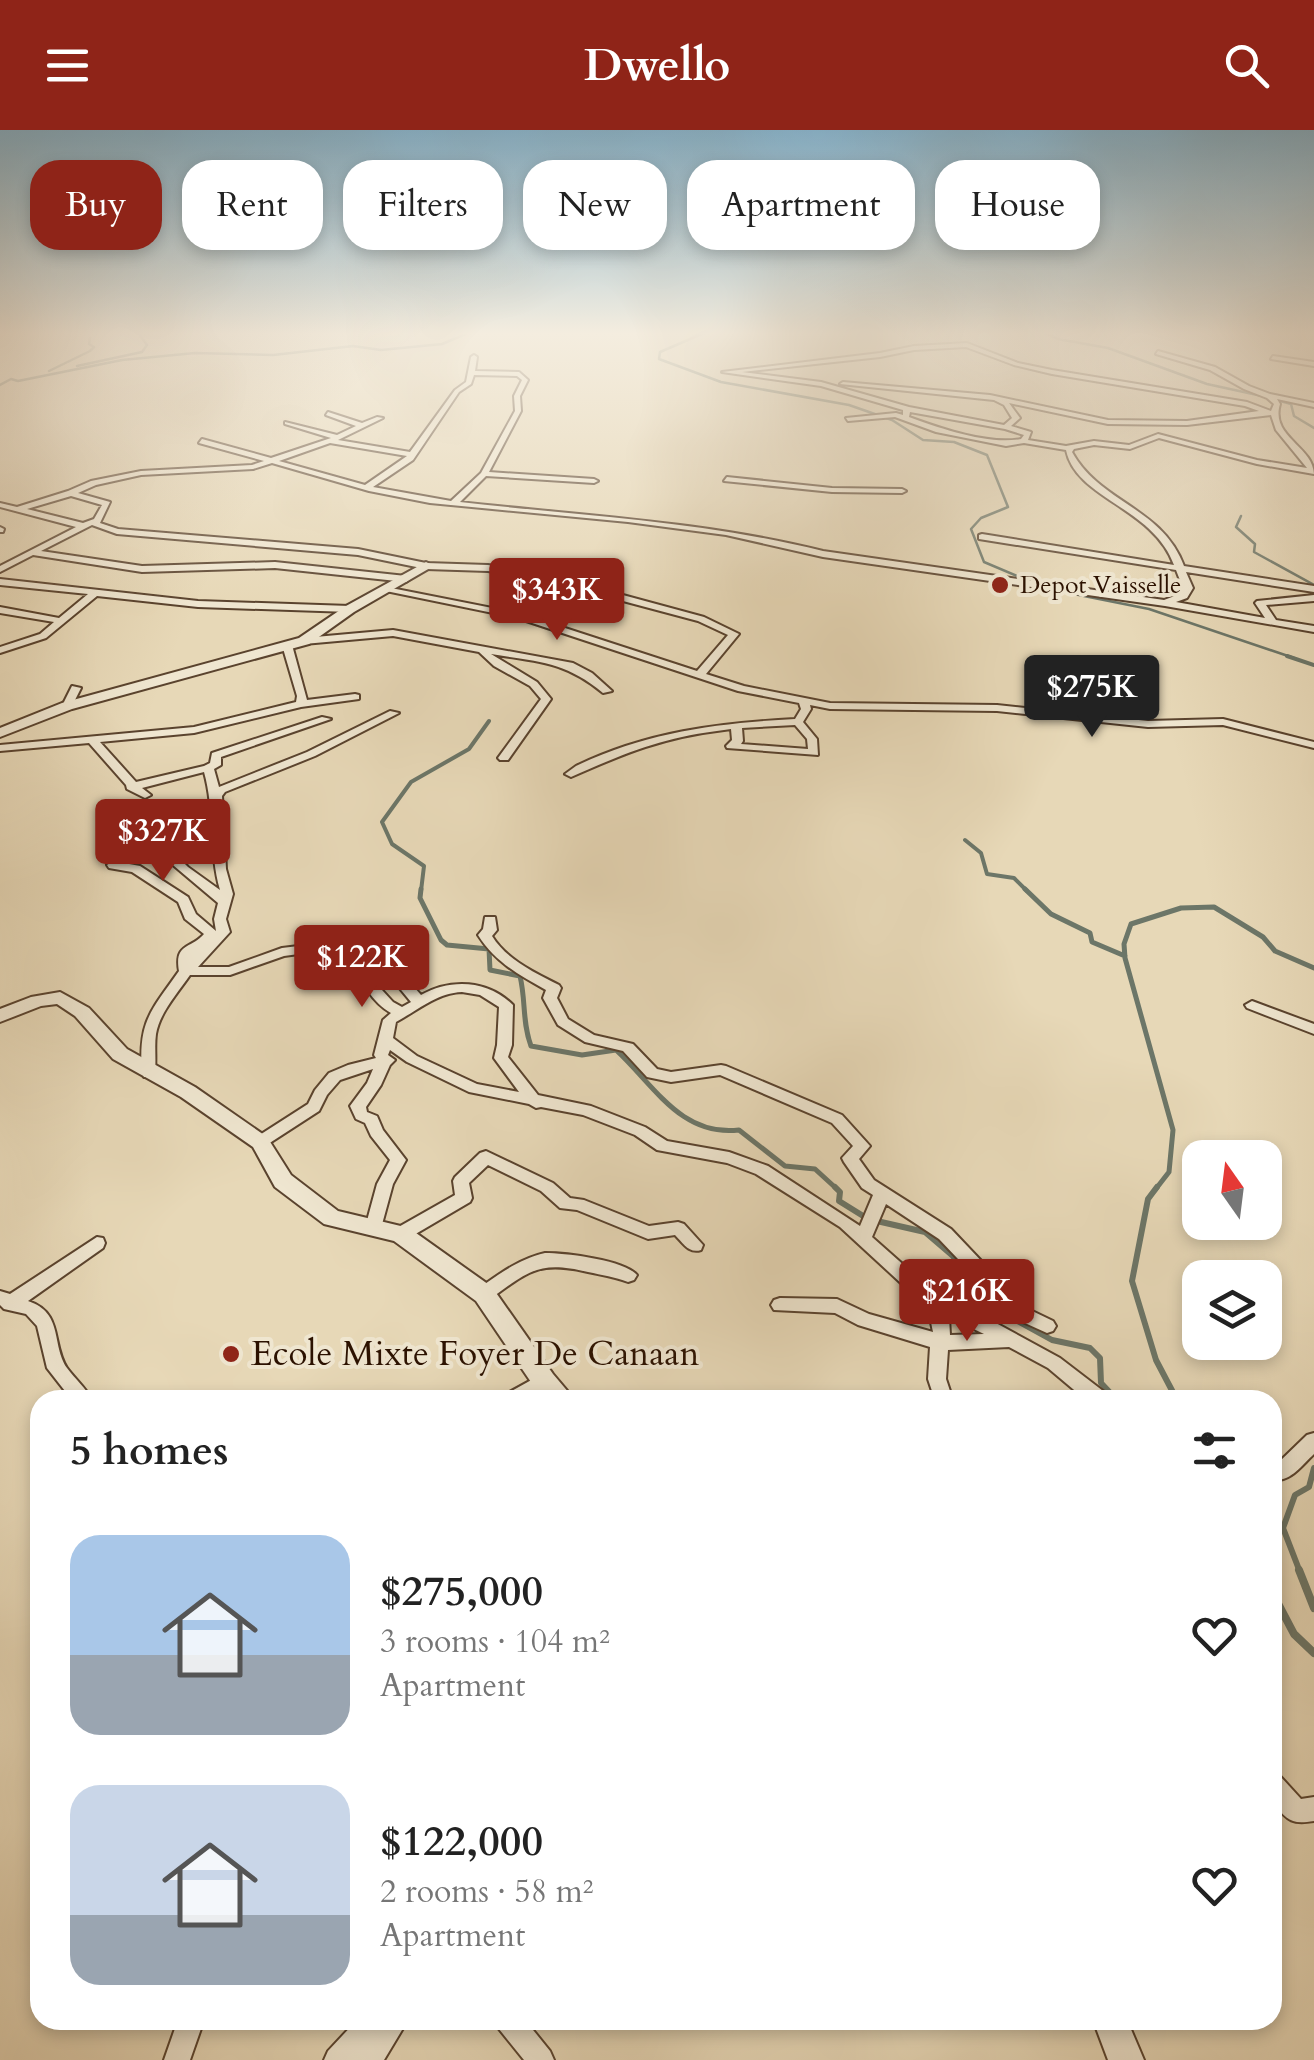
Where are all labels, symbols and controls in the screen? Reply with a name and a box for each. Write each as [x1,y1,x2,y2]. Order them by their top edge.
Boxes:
text: Dwello [584,35,730,96]
icon: menu [40,38,95,93]
icon: search [1219,38,1274,93]
chip: Buy [30,160,162,250]
chip: Rent [182,160,323,250]
chip: Filters [343,160,503,250]
chip: New [523,160,667,250]
chip: Apartment [687,160,915,250]
chip: House [935,160,1100,250]
pin: $343K [487,558,627,643]
text: $343K [511,568,603,612]
place label: Depot Vaisselle [1020,568,1181,602]
marker: Depot Vaisselle [989,574,1011,596]
pin: $275K [1022,655,1162,740]
text: $275K [1046,665,1138,709]
pin: $327K [93,799,233,884]
text: $327K [117,809,209,853]
pin: $122K [292,925,432,1010]
text: $122K [316,935,408,979]
north arrow [1182,1140,1282,1240]
map controls [1182,1140,1282,1360]
pin: $216K [897,1259,1037,1344]
button: layers [1182,1260,1282,1360]
text: $216K [921,1269,1013,1313]
place label: Ecole Mixte Foyer De Canaan [251,1330,699,1378]
marker: Ecole Mixte Foyer De Canaan [220,1343,242,1365]
text: 5 homes [70,1422,228,1479]
icon: filters [1187,1423,1242,1478]
text: $275,000 [380,1563,543,1620]
icon: home [150,1575,270,1695]
icon: heart [1187,1608,1242,1663]
text: 3 rooms · 104 m² [380,1620,610,1664]
text: Apartment [380,1664,525,1708]
text: $122,000 [380,1813,543,1870]
icon: home [150,1825,270,1945]
icon: heart [1187,1858,1242,1913]
text: 2 rooms · 58 m² [380,1870,593,1914]
text: Apartment [380,1914,525,1958]

